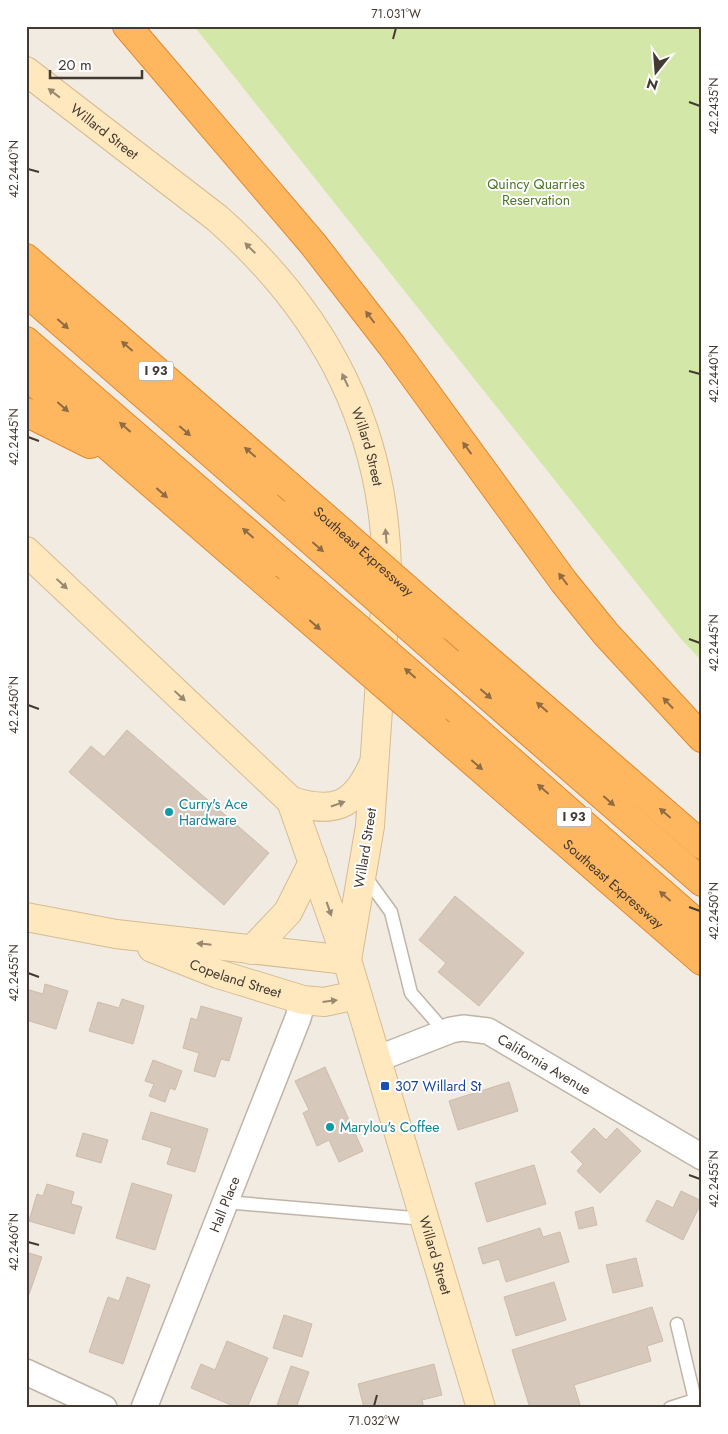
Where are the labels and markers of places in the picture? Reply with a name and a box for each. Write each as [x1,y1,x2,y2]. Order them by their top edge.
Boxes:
place label: Curry's Ace Hardware [179,794,248,830]
marker: Curry's Ace Hardware [163,806,175,818]
place label: 307 Willard St [395,1076,482,1096]
marker: 307 Willard St [379,1080,391,1092]
place label: Marylou's Coffee [340,1117,439,1137]
marker: Marylou's Coffee [324,1121,336,1133]

